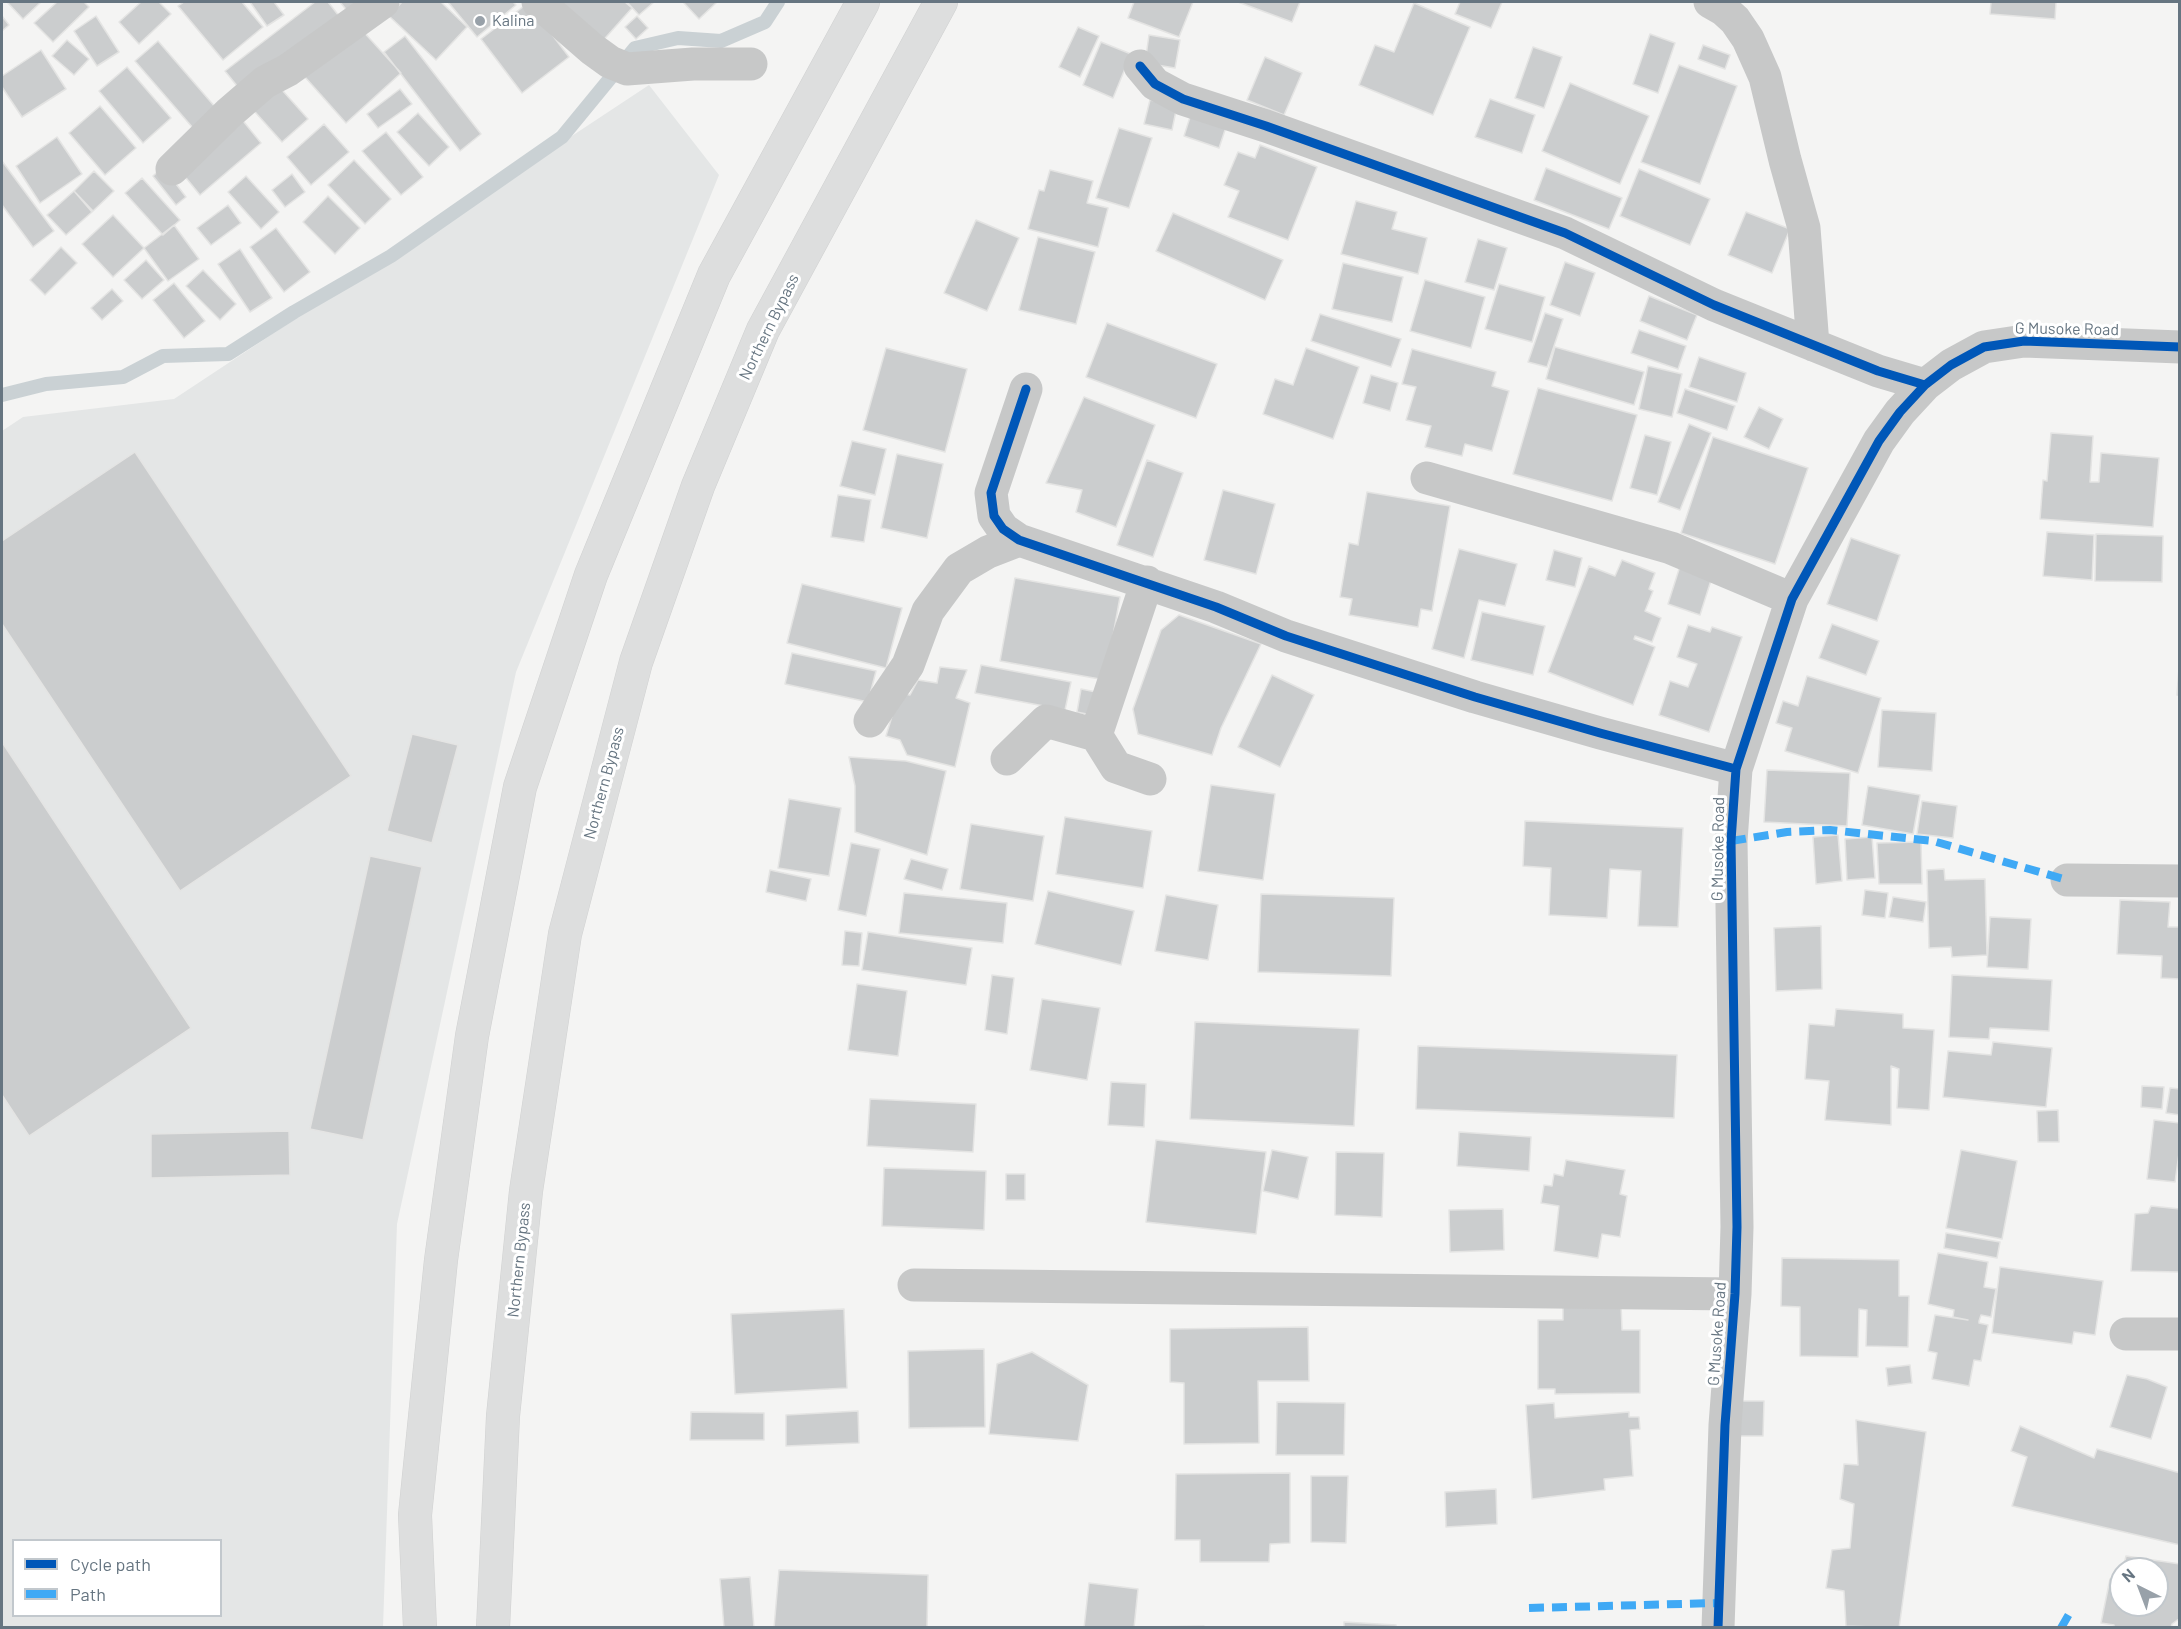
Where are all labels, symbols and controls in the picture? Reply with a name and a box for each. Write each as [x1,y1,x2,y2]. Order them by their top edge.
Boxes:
place label: Kalina [492,11,535,31]
marker: Kalina [473,14,487,28]
street label: Northern Bypass [735,271,803,383]
street label: G Musoke Road [2015,318,2119,340]
street label: Northern Bypass [580,725,628,841]
street label: G Musoke Road [1707,797,1729,901]
street label: Northern Bypass [503,1202,535,1318]
street label: G Musoke Road [1704,1281,1730,1387]
legend [12,1539,222,1617]
text: Cycle path [70,1553,151,1575]
north arrow [2109,1557,2169,1617]
text: N [2118,1564,2138,1585]
text: Path [70,1583,106,1605]

